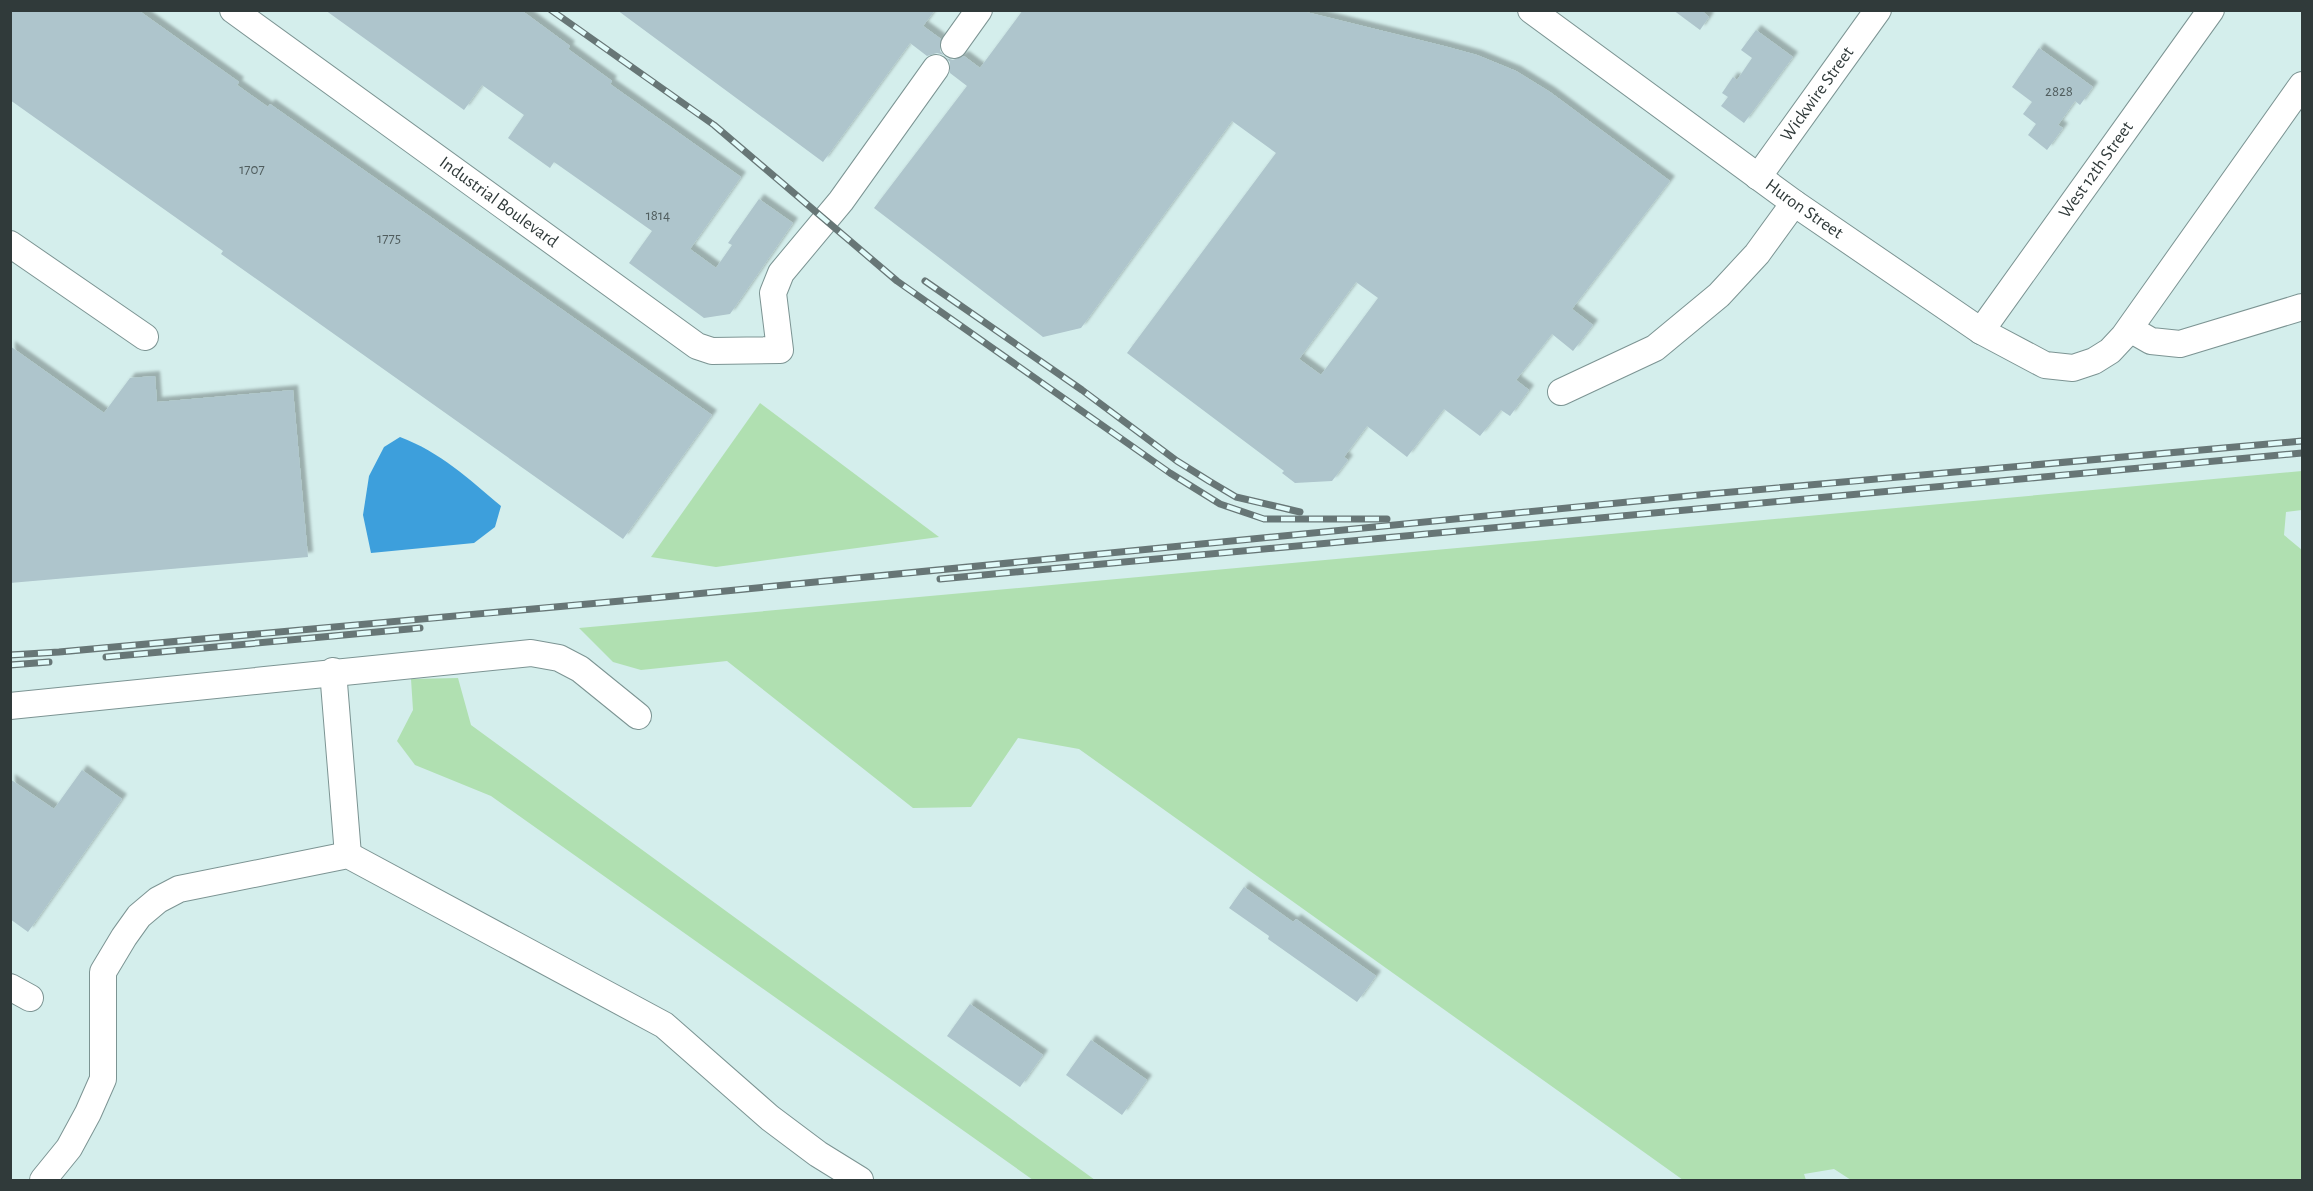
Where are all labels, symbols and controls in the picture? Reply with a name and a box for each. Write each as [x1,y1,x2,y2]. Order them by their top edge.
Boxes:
street label: Wickwire Street [1778,43,1858,145]
house number: 2828 [2045,84,2073,99]
street label: West 12th Street [2056,118,2137,222]
street label: Industrial Boulevard [436,154,561,251]
house number: 1707 [239,162,265,177]
street label: Huron Street [1762,176,1846,243]
house number: 1814 [646,208,670,223]
house number: 1775 [377,231,401,246]

